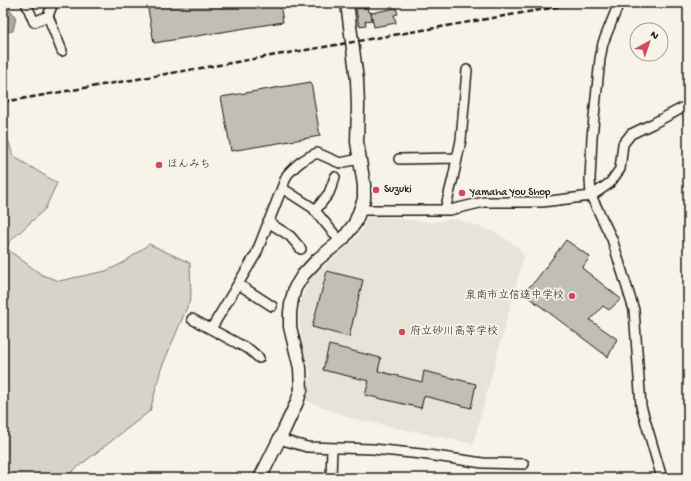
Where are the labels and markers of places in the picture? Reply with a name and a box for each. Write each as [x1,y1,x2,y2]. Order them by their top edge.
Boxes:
place label: ほんみち [167,159,211,171]
marker: ほんみち [154,160,164,170]
place label: Suzuki [384,184,412,196]
marker: Suzuki [371,185,381,195]
place label: Yamaha You Shop [469,187,551,199]
marker: Yamaha You Shop [457,188,467,198]
place label: 泉南市立信達中学校 [465,289,564,302]
marker: 泉南市立信達中学校 [567,291,577,301]
place label: 府立砂川高等学校 [410,325,498,338]
marker: 府立砂川高等学校 [397,327,407,337]

